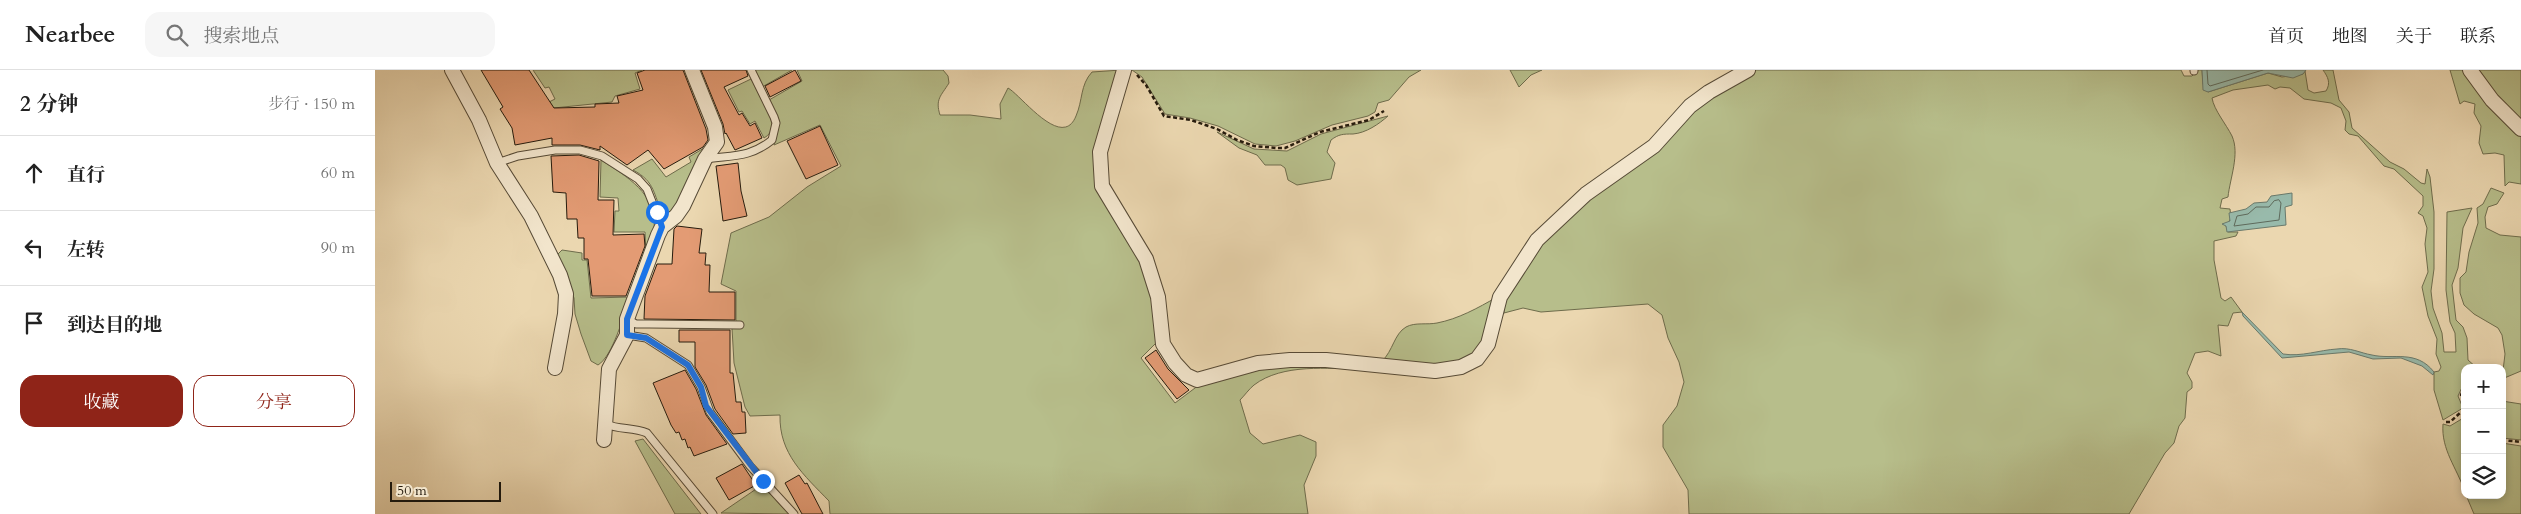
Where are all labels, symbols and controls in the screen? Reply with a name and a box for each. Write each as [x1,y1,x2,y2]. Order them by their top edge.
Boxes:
search box [145,12,495,57]
text: Nearbee [25,18,115,51]
icon: search [163,21,191,49]
text: 搜索地点 [203,23,279,49]
text: 首页 [2268,24,2304,49]
text: 地图 [2332,24,2368,49]
text: 关于 [2396,24,2432,49]
text: 联系 [2460,24,2496,49]
text: 2 分钟 [20,90,78,119]
text: 步行 · 150 m [268,93,355,115]
icon: ahead [20,159,48,187]
text: 直行 [67,162,105,188]
text: 60 m [321,162,355,184]
route start [646,201,669,224]
icon: left [20,234,48,262]
text: 左转 [67,237,105,263]
text: 90 m [321,237,355,259]
icon: arrive [20,309,48,337]
text: 到达目的地 [67,312,162,338]
map controls [2461,364,2506,499]
button: + [2461,364,2506,409]
button: 收藏 [20,375,183,427]
button: 分享 [193,375,355,427]
button: − [2461,409,2506,454]
button: layers [2461,454,2506,499]
route end [752,470,775,493]
scale bar [390,479,501,502]
text: 50 m [397,481,427,500]

